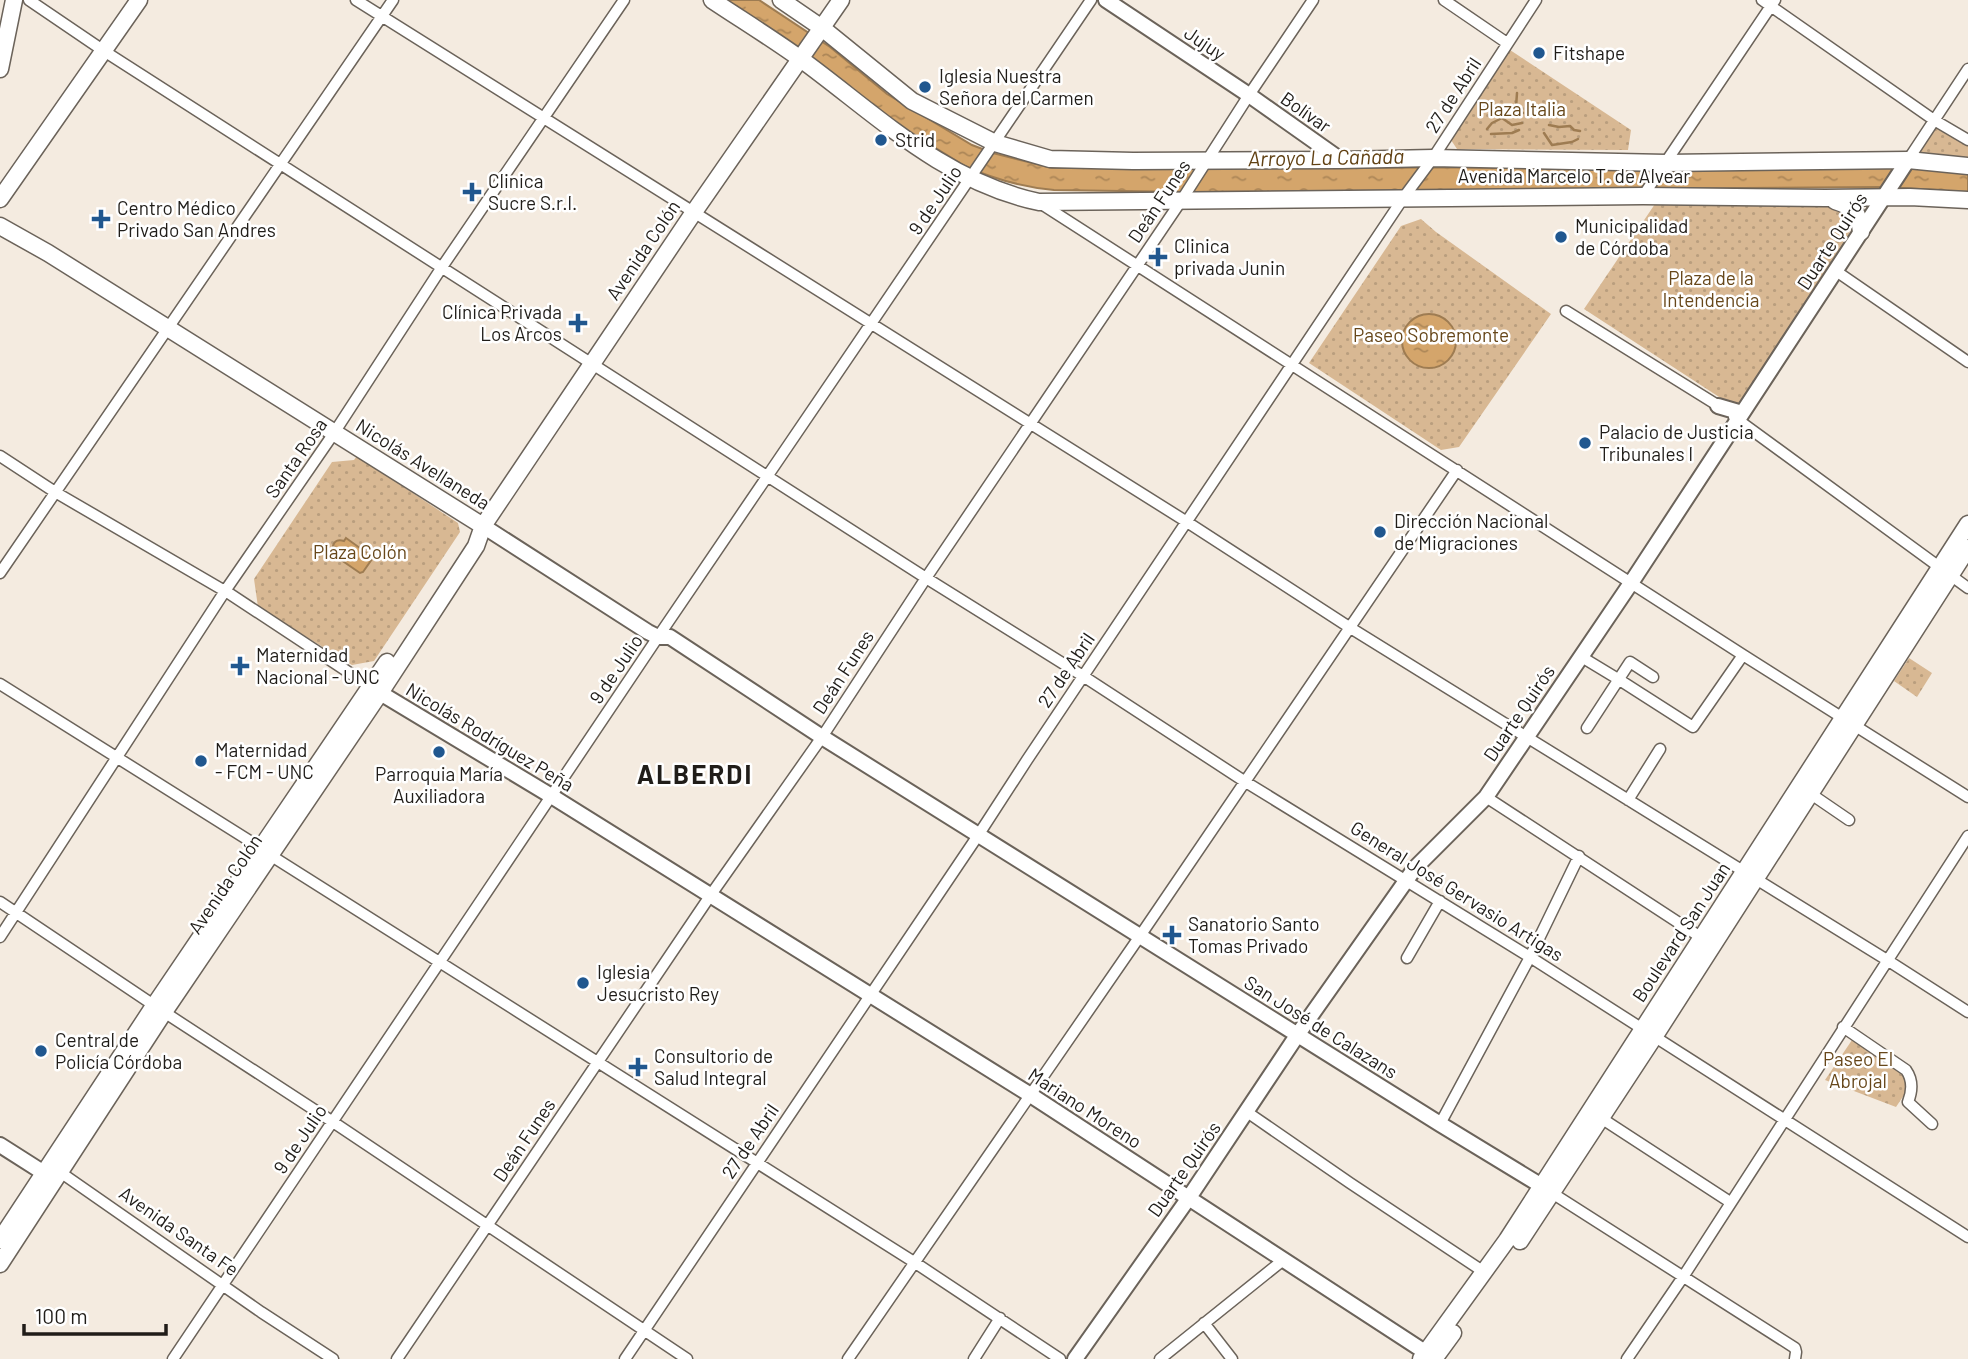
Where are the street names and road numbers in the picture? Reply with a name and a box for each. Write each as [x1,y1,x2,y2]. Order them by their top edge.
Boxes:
street label: Jujuy [1180,21,1230,65]
street label: 27 de Abril [1420,53,1485,137]
street label: Bolívar [1277,86,1336,137]
street label: Deán Funes [1122,155,1195,247]
street label: 9 de Julio [903,161,966,239]
street label: Avenida Marcelo T. de Alvear [1458,164,1690,187]
street label: Duarte Quirós [1792,188,1872,294]
street label: Avenida Colón [601,195,684,304]
street label: Santa Rosa [260,413,331,502]
street label: Nicolás Avellaneda [352,413,494,514]
street label: Deán Funes [807,625,878,718]
street label: 27 de Abril [1032,628,1099,712]
street label: 9 de Julio [584,630,647,708]
street label: Duarte Quirós [1478,660,1559,765]
street label: Nicolás Rodríguez Peña [402,677,578,796]
street label: General José Gervasio Artigas [1347,816,1568,966]
street label: Avenida Colón [183,829,266,938]
street label: Boulevard San Juan [1627,857,1734,1006]
street label: San José de Calazans [1240,970,1402,1083]
street label: Mariano Moreno [1024,1062,1146,1153]
street label: Deán Funes [487,1094,560,1186]
street label: 27 de Abril [716,1099,783,1183]
street label: 9 de Julio [268,1100,331,1178]
street label: Duarte Quirós [1142,1117,1225,1221]
street label: Avenida Santa Fe [115,1181,243,1280]

